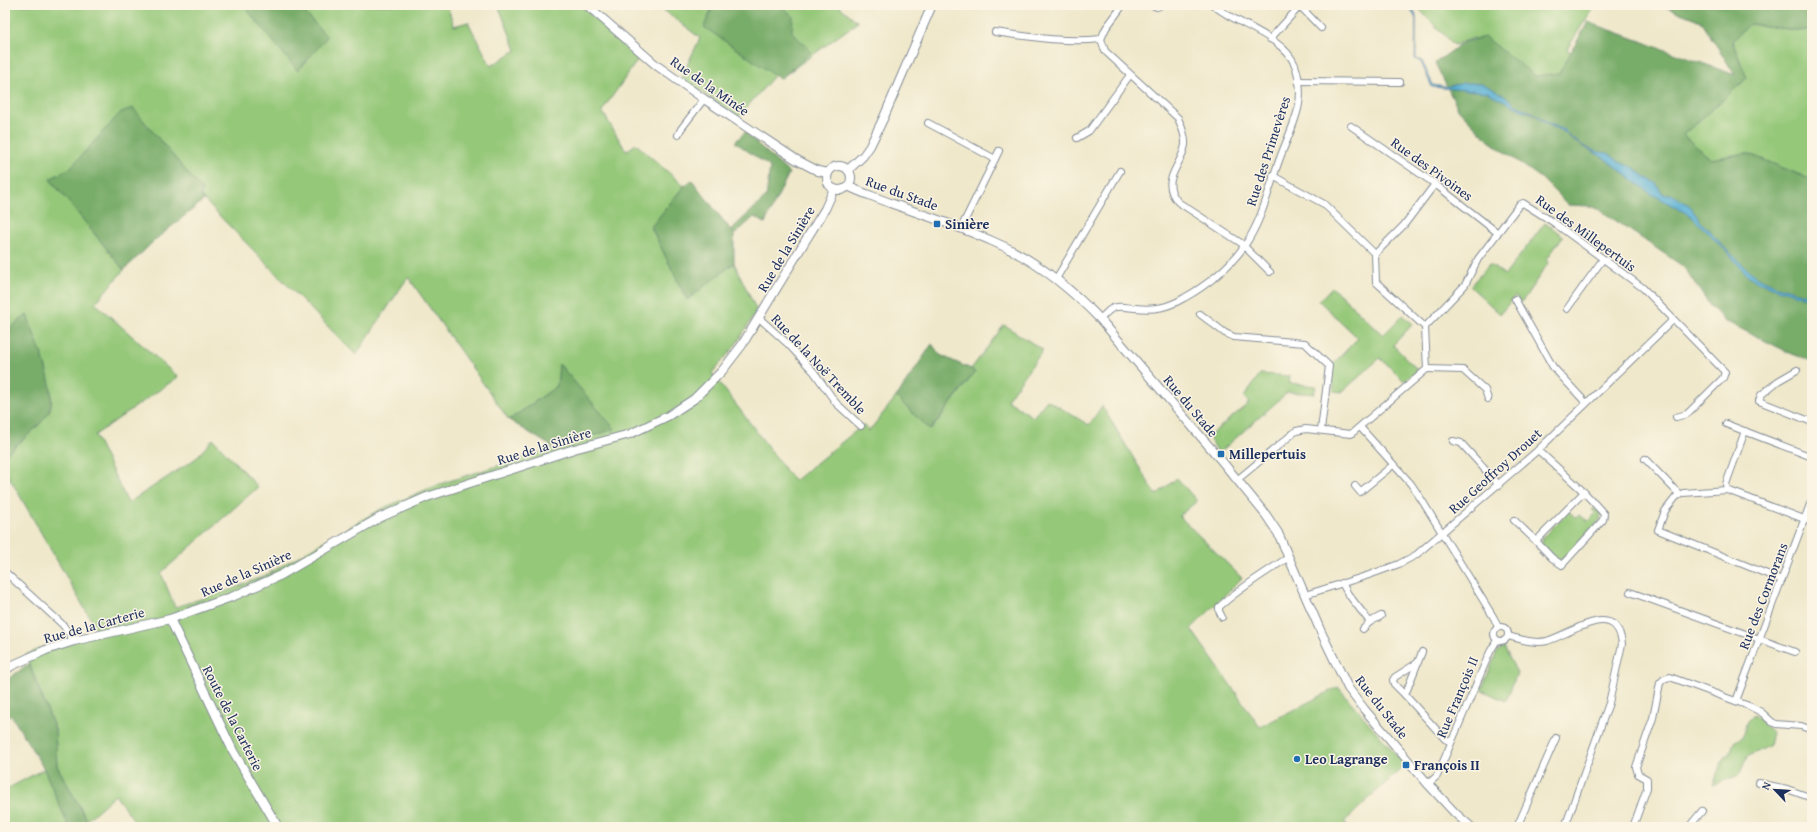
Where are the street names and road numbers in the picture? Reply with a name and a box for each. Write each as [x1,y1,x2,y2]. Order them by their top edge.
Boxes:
street label: Rue de la Minée [666,51,754,121]
street label: Rue des Primevères [1241,93,1295,209]
street label: Rue des Pivoines [1387,132,1477,206]
street label: Rue du Stade [863,171,941,216]
street label: Rue des Millepertuis [1532,190,1640,276]
street label: Rue de la Sinière [752,202,820,296]
street label: Rue de la Noë Tremble [767,309,871,419]
street label: Rue du Stade [1159,371,1223,442]
street label: Rue de la Sinière [495,422,594,470]
street label: Rue Geoffroy Drouet [1444,424,1546,518]
street label: Rue des Cormorans [1733,540,1793,652]
street label: Rue de la Sinière [197,544,295,602]
street label: Rue de la Carterie [41,602,147,648]
street label: Rue François II [1431,653,1483,741]
street label: Route de la Carterie [198,662,268,775]
street label: Rue du Stade [1351,671,1413,743]

